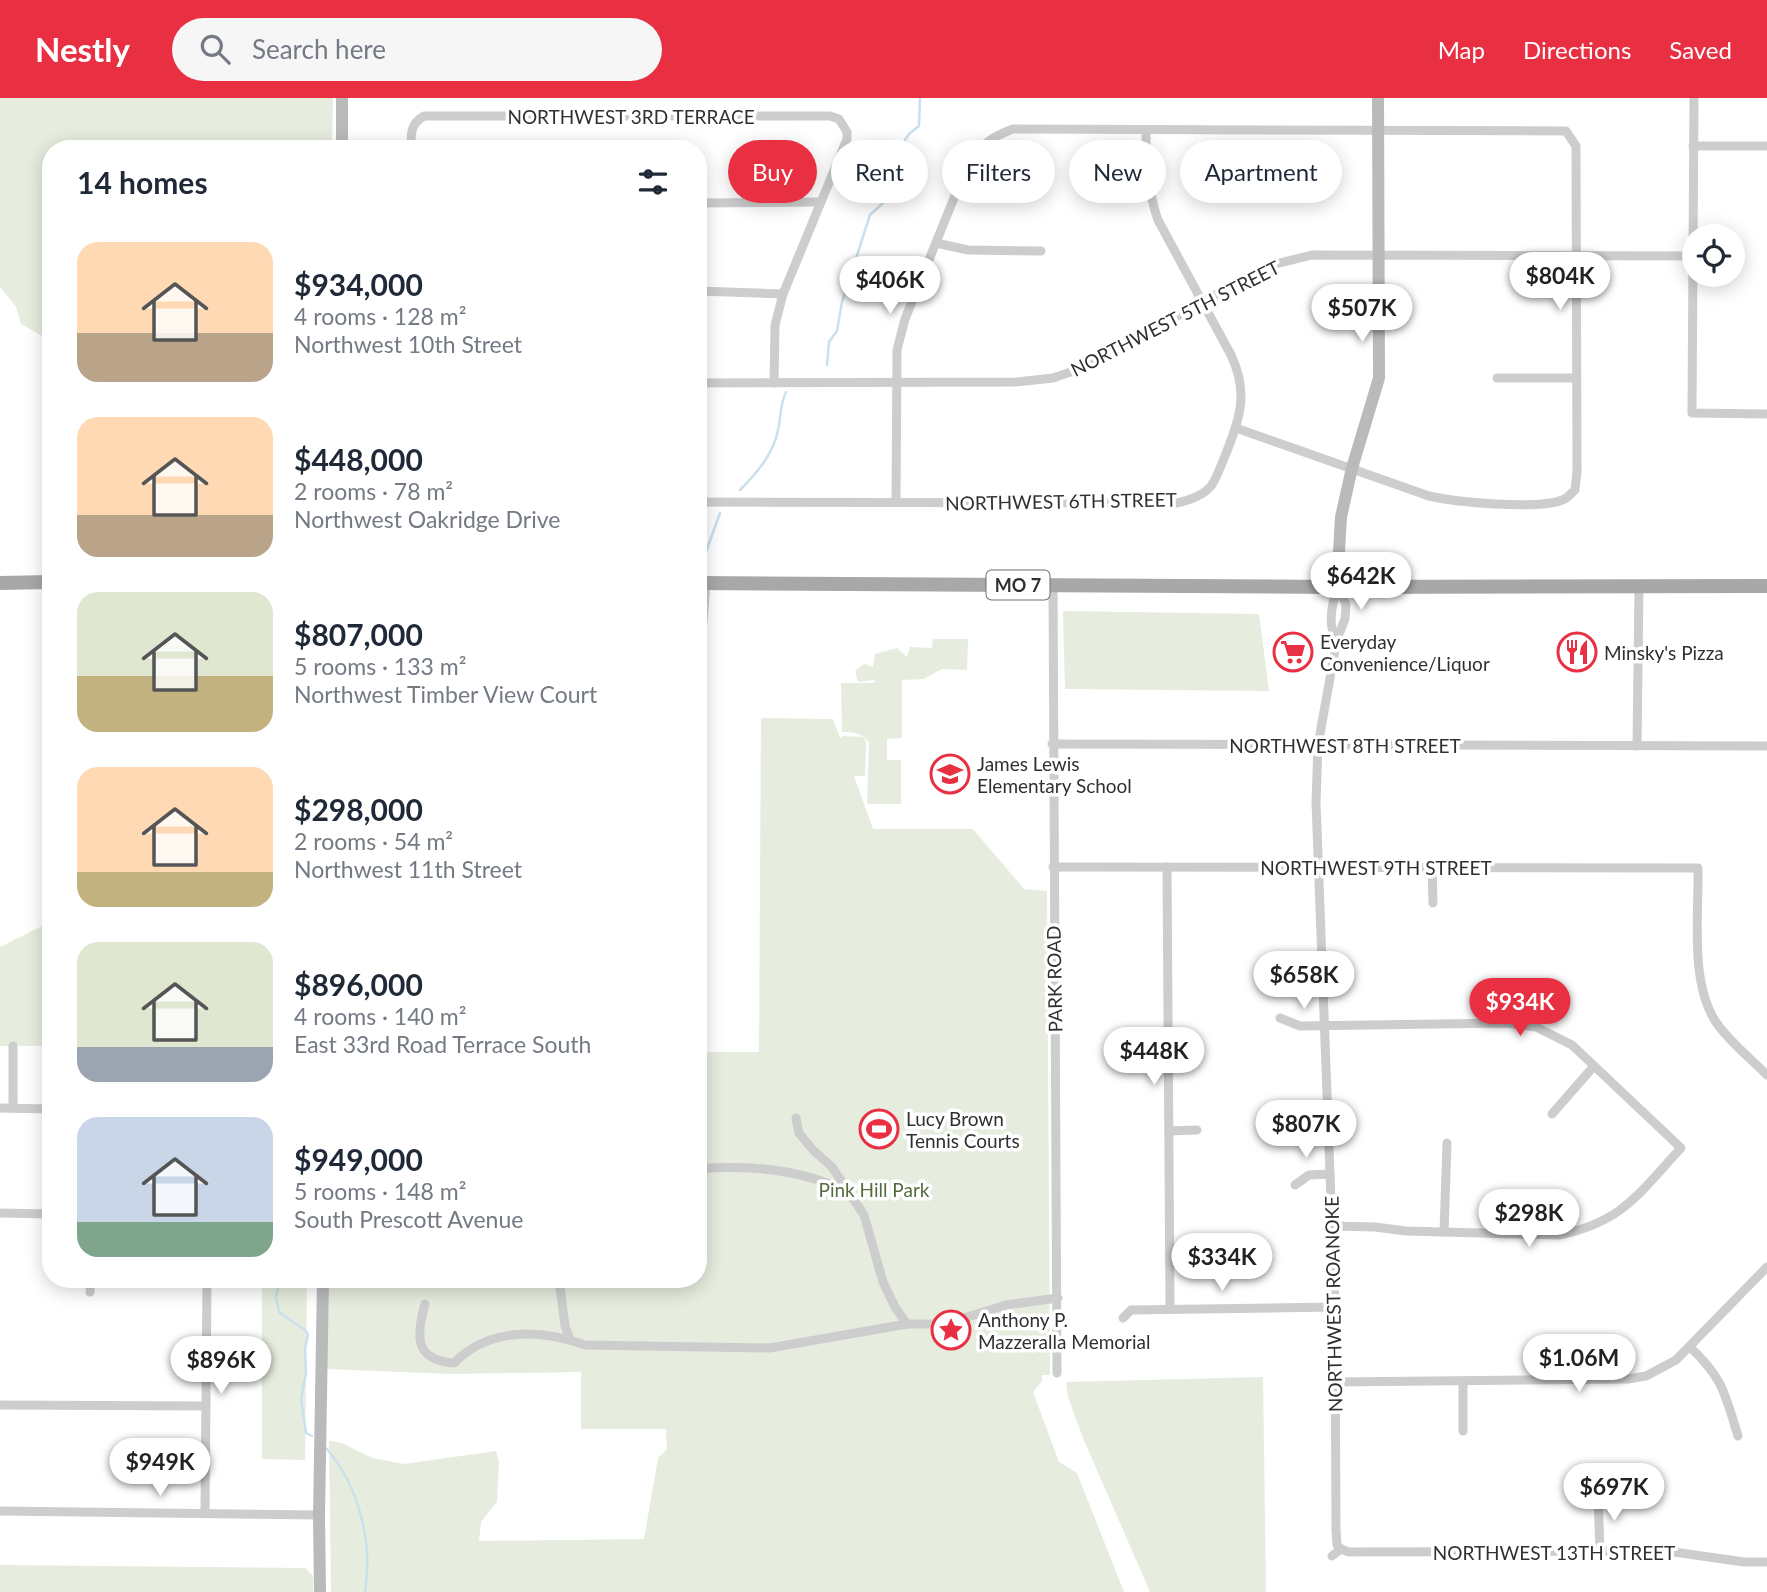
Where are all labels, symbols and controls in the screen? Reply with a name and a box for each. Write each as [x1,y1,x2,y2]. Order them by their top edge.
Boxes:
search box [172,18,662,81]
text: Nestly [35,29,130,69]
icon: search [196,30,234,68]
text: Search here [252,33,386,65]
text: Map [1438,35,1485,64]
text: Directions [1523,35,1631,64]
text: Saved [1669,35,1732,64]
street label: NORTHWEST 3RD TERRACE [507,105,755,128]
chip: Buy [728,140,817,203]
chip: Rent [831,140,928,203]
chip: Filters [942,140,1055,203]
chip: New [1069,140,1166,203]
chip: Apartment [1180,140,1342,203]
icon: filters [634,163,672,201]
text: 14 homes [77,164,208,200]
map controls [1682,224,1745,287]
button: locate [1682,224,1745,287]
pin: $804K [1511,252,1609,312]
street label: NORTHWEST 5TH STREET [1067,255,1283,381]
pin: $406K [841,256,939,316]
text: $804K [1525,261,1595,289]
text: $406K [855,265,925,293]
text: $934,000 [294,266,423,302]
icon: home [133,270,217,354]
pin: $507K [1313,285,1411,344]
text: $507K [1327,293,1397,321]
text: 4 rooms · 128 m² [294,302,466,330]
text: Northwest 10th Street [294,330,522,358]
text: $448,000 [294,441,423,477]
icon: home [133,445,217,529]
text: 2 rooms · 78 m² [294,477,453,505]
street label: NORTHWEST 6TH STREET [945,487,1177,515]
text: Northwest Oakridge Drive [294,505,560,533]
pin: $642K [1312,552,1410,612]
text: $642K [1326,561,1396,589]
road number: MO 7 [986,570,1050,600]
text: $807,000 [294,616,423,652]
icon: home [133,620,217,704]
place label: Everyday Convenience/Liquor [1320,630,1490,675]
supermarket icon: Everyday Convenience/Liquor [1272,631,1314,673]
restaurant icon: Minsky's Pizza [1556,631,1598,673]
place label: Minsky's Pizza [1604,641,1724,664]
text: 5 rooms · 133 m² [294,652,466,680]
text: Northwest Timber View Court [294,680,597,708]
street label: NORTHWEST 8TH STREET [1229,734,1461,757]
place label: James Lewis Elementary School [977,752,1132,797]
school or university icon: James Lewis Elementary School [929,753,971,795]
text: $298,000 [294,791,423,827]
icon: home [133,795,217,879]
text: 2 rooms · 54 m² [294,827,453,855]
text: Northwest 11th Street [294,855,522,883]
street label: NORTHWEST 9TH STREET [1260,856,1492,879]
street label: PARK ROAD [1042,926,1066,1032]
pin: $658K [1255,951,1353,1011]
text: $658K [1269,960,1339,988]
text: $896,000 [294,966,423,1002]
icon: home [133,970,217,1054]
pin: $934K [1471,978,1569,1038]
text: $934K [1485,987,1555,1015]
text: 4 rooms · 140 m² [294,1002,466,1030]
pin: $448K [1105,1028,1203,1087]
text: East 33rd Road Terrace South [294,1030,591,1058]
text: $448K [1119,1036,1189,1064]
pin: $807K [1257,1100,1355,1160]
place label: Lucy Brown Tennis Courts [906,1107,1020,1152]
sports icon: Lucy Brown Tennis Courts [858,1108,900,1150]
text: $807K [1271,1109,1341,1137]
text: $949,000 [294,1141,423,1177]
icon: home [133,1145,217,1229]
text: 5 rooms · 148 m² [294,1177,466,1205]
park label: Pink Hill Park [819,1178,930,1201]
pin: $298K [1480,1190,1578,1249]
street label: NORTHWEST ROANOKE [1320,1196,1346,1412]
text: $298K [1494,1198,1564,1226]
text: South Prescott Avenue [294,1205,523,1233]
pin: $334K [1173,1234,1271,1293]
text: $334K [1187,1242,1257,1270]
place label: Anthony P. Mazzeralla Memorial [978,1308,1151,1353]
place icon: Anthony P. Mazzeralla Memorial [930,1309,972,1351]
pin: $1.06M [1522,1334,1636,1394]
pin: $896K [172,1336,270,1396]
text: $1.06M [1539,1343,1619,1371]
text: $896K [186,1345,256,1373]
pin: $949K [111,1438,209,1498]
text: $949K [125,1447,195,1475]
pin: $697K [1565,1464,1663,1523]
text: $697K [1579,1472,1649,1500]
street label: NORTHWEST 13TH STREET [1433,1541,1675,1564]

